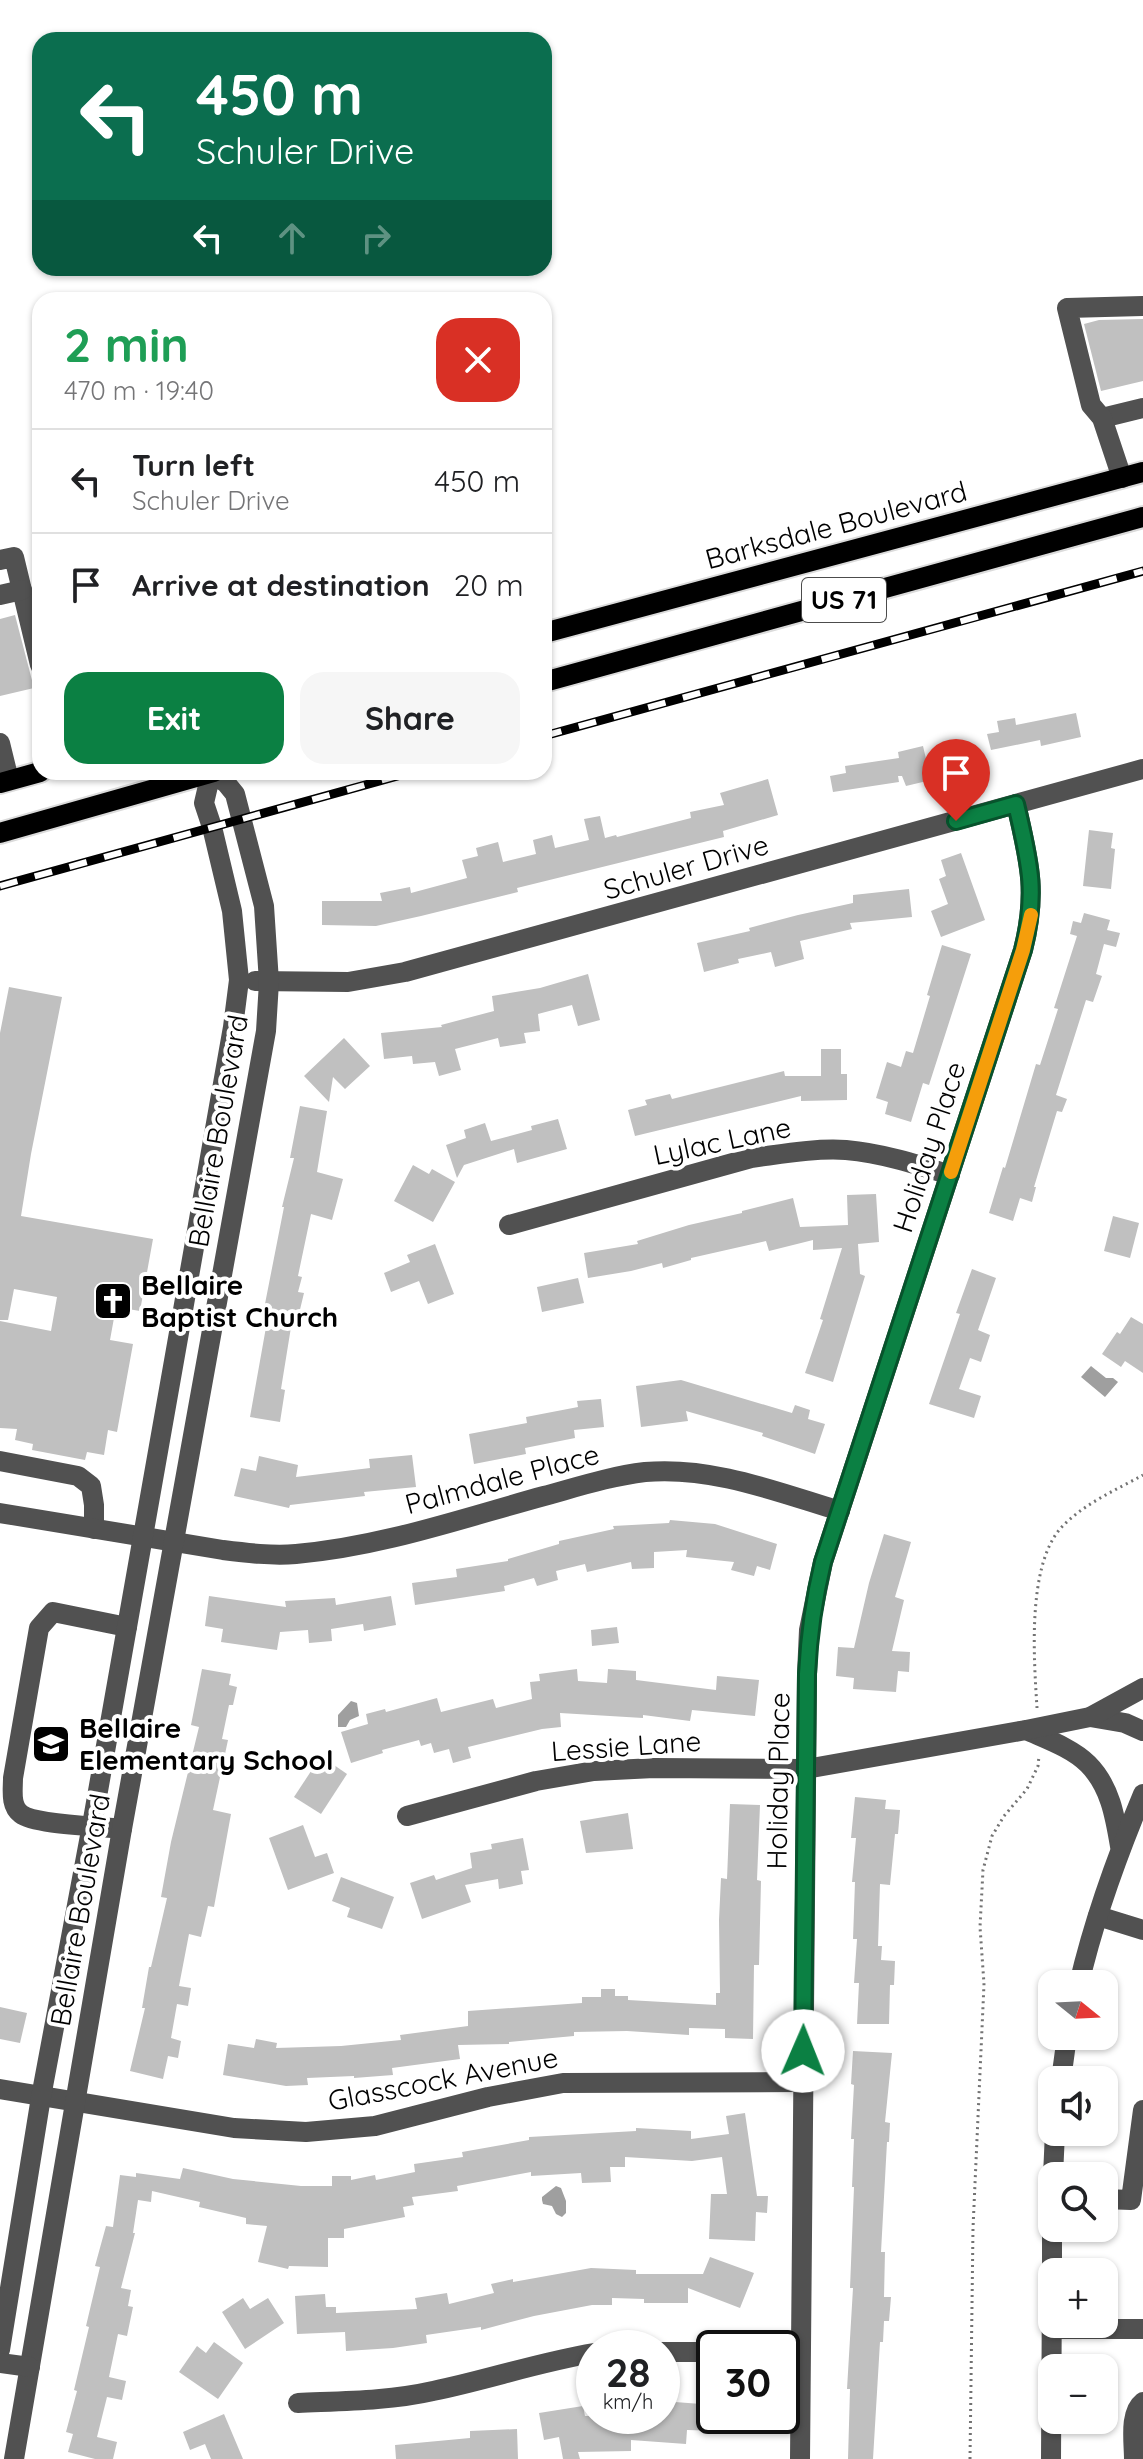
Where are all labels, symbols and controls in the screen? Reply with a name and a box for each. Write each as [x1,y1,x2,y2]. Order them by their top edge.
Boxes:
text: 450 m [196,59,363,129]
icon: left [64,64,168,168]
text: Schuler Drive [196,128,414,173]
icon: left [186,216,230,260]
icon: ahead [270,216,314,260]
icon: right [354,216,398,260]
text: 2 min [64,314,189,374]
button: close [436,318,520,402]
text: 470 m · 19:40 [64,374,214,407]
text: Turn left [132,446,255,484]
icon: left [64,459,108,503]
text: 450 m [434,462,520,500]
street label: Barksdale Boulevard [701,473,970,576]
text: Schuler Drive [132,484,290,517]
icon: arrive [64,563,108,607]
text: Arrive at destination [132,566,430,604]
text: 20 m [454,566,524,604]
road number: US 71 [802,578,886,622]
button: Exit [64,672,284,764]
button: Share [300,672,520,764]
pin [922,739,990,821]
icon: arrive [934,751,978,795]
street label: Schuler Drive [599,826,772,907]
street label: Bellaire Boulevard [180,1012,255,1250]
street label: Holiday Place [884,1057,973,1237]
street label: Lylac Lane [650,1109,794,1172]
place label: Bellaire Baptist Church [141,1267,338,1334]
church icon: Bellaire Baptist Church [92,1280,134,1322]
street label: Palmdale Place [401,1436,603,1521]
street label: Holiday Place [758,1692,797,1870]
place label: Bellaire Elementary School [79,1710,334,1777]
school or university icon: Bellaire Elementary School [30,1723,72,1765]
street label: Lessie Lane [550,1723,702,1768]
street label: Bellaire Boulevard [42,1791,117,2029]
north arrow [1038,1970,1118,2050]
map controls [1038,1970,1118,2434]
position arrow [761,2009,845,2093]
street label: Glasscock Avenue [325,2039,561,2118]
button: sound [1038,2066,1118,2146]
button: search [1038,2162,1118,2242]
button: + [1038,2258,1118,2338]
speed limit sign: 30 [696,2330,800,2434]
text: 28 [606,2347,650,2397]
button: − [1038,2354,1118,2434]
text: km/h [603,2389,653,2414]

